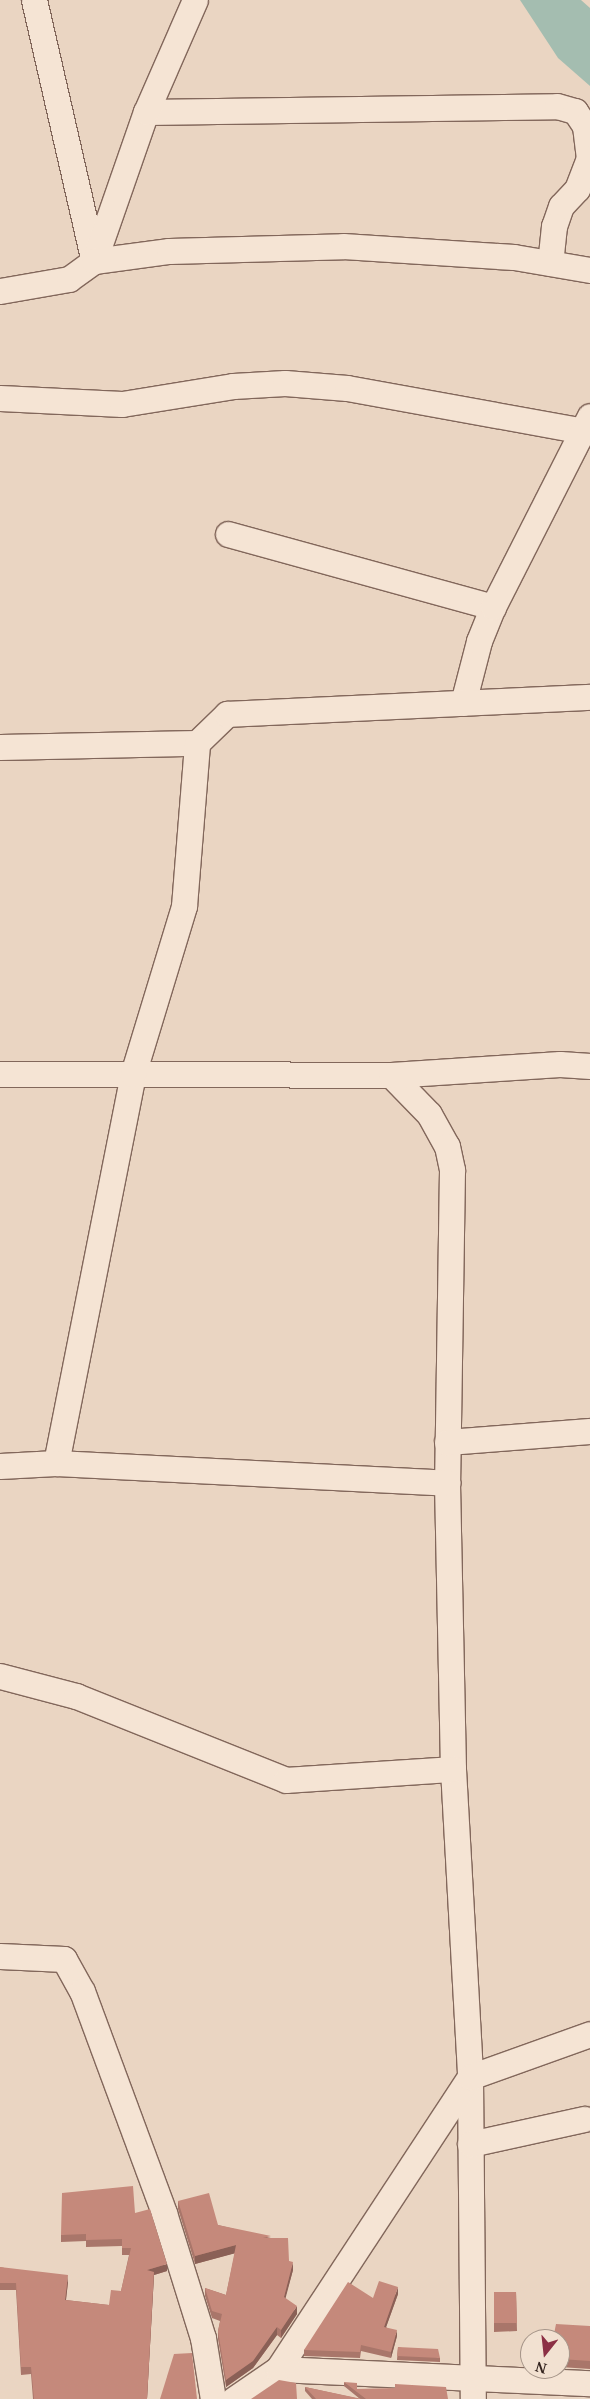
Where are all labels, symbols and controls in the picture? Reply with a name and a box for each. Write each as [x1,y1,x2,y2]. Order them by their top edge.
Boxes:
north arrow [520,2329,570,2379]
text: N [533,2357,549,2379]

